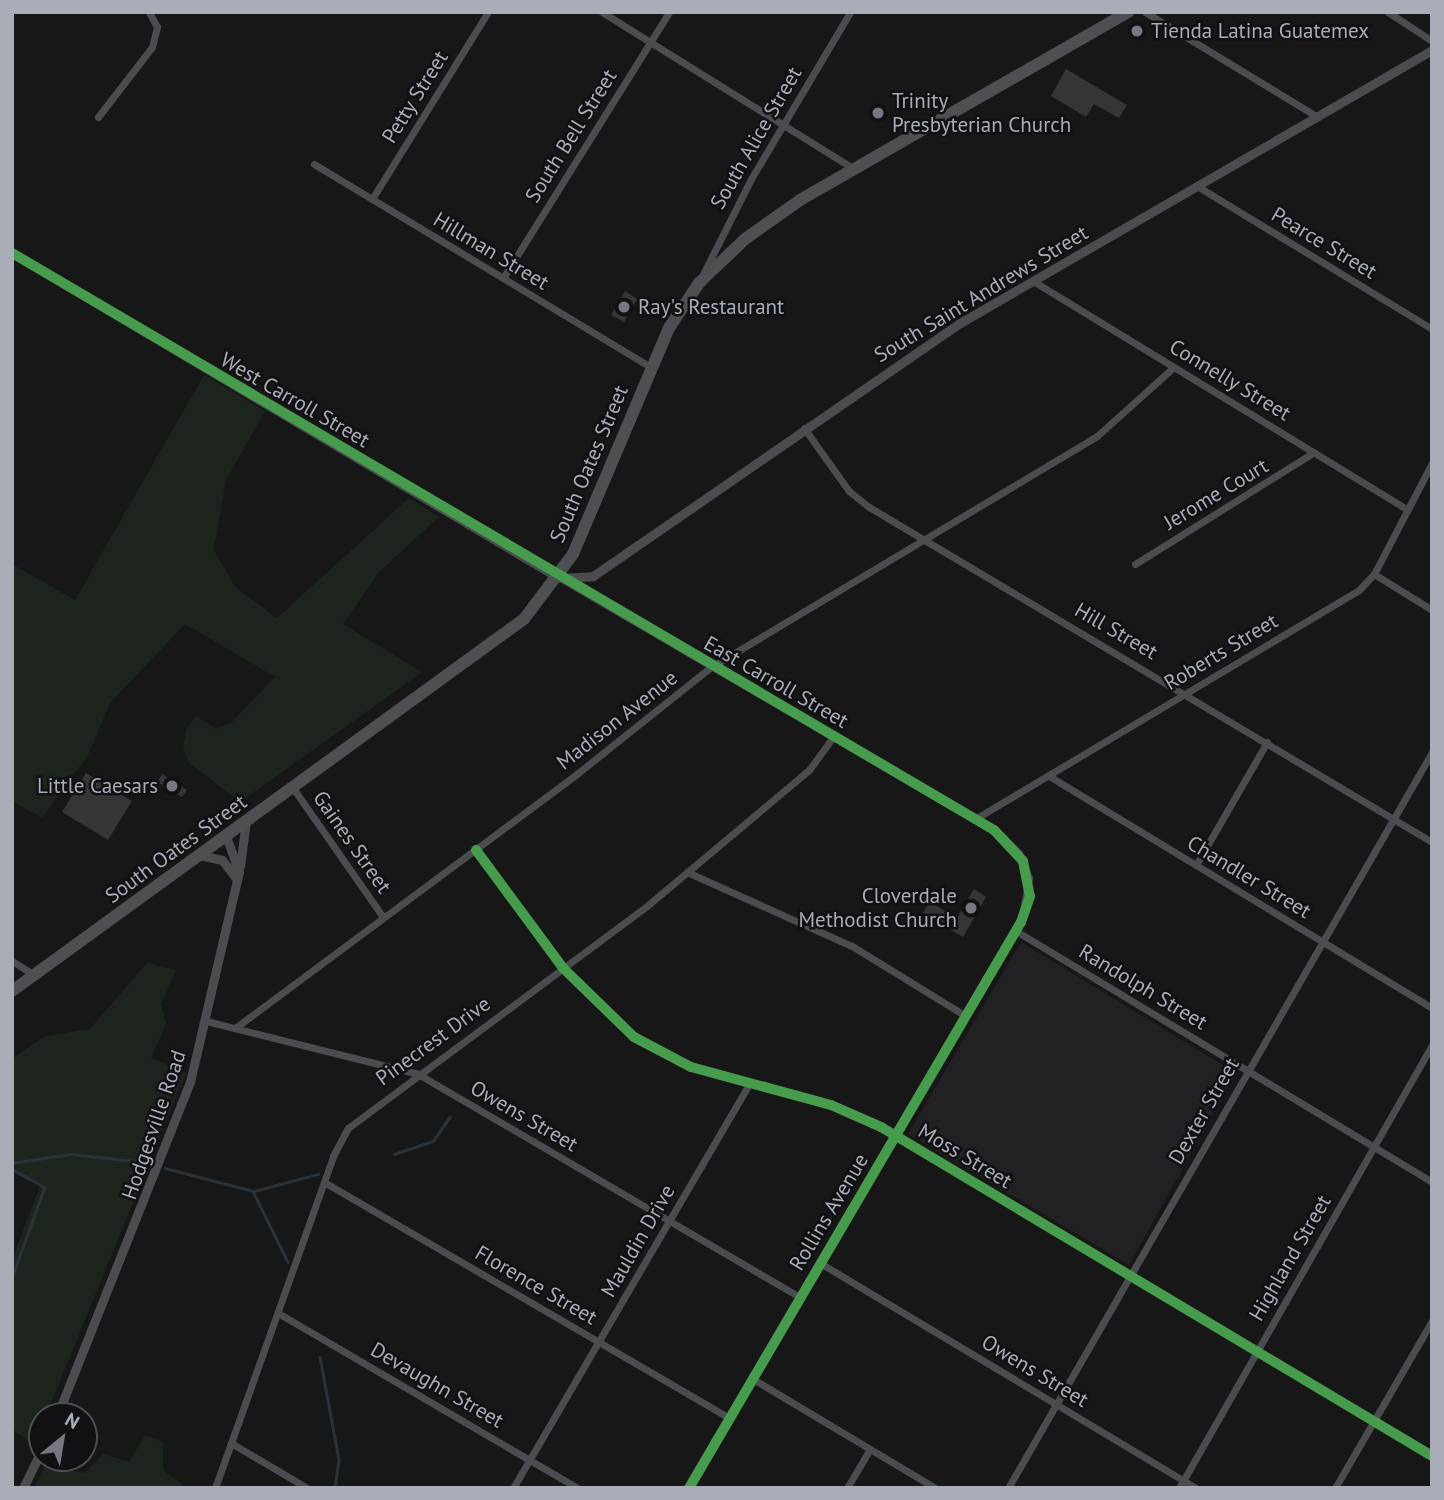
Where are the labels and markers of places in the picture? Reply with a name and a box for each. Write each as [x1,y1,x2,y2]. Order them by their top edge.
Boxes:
place label: Tienda Latina Guatemex [1151,18,1369,44]
marker: Tienda Latina Guatemex [1129,23,1145,39]
place label: Trinity Presbyterian Church [892,88,1071,138]
marker: Trinity Presbyterian Church [870,105,886,121]
place label: Ray's Restaurant [638,294,784,320]
marker: Ray's Restaurant [616,299,632,315]
place label: Little Caesars [37,773,158,799]
marker: Little Caesars [164,778,180,794]
place label: Cloverdale Methodist Church [798,883,957,933]
marker: Cloverdale Methodist Church [963,900,979,916]

